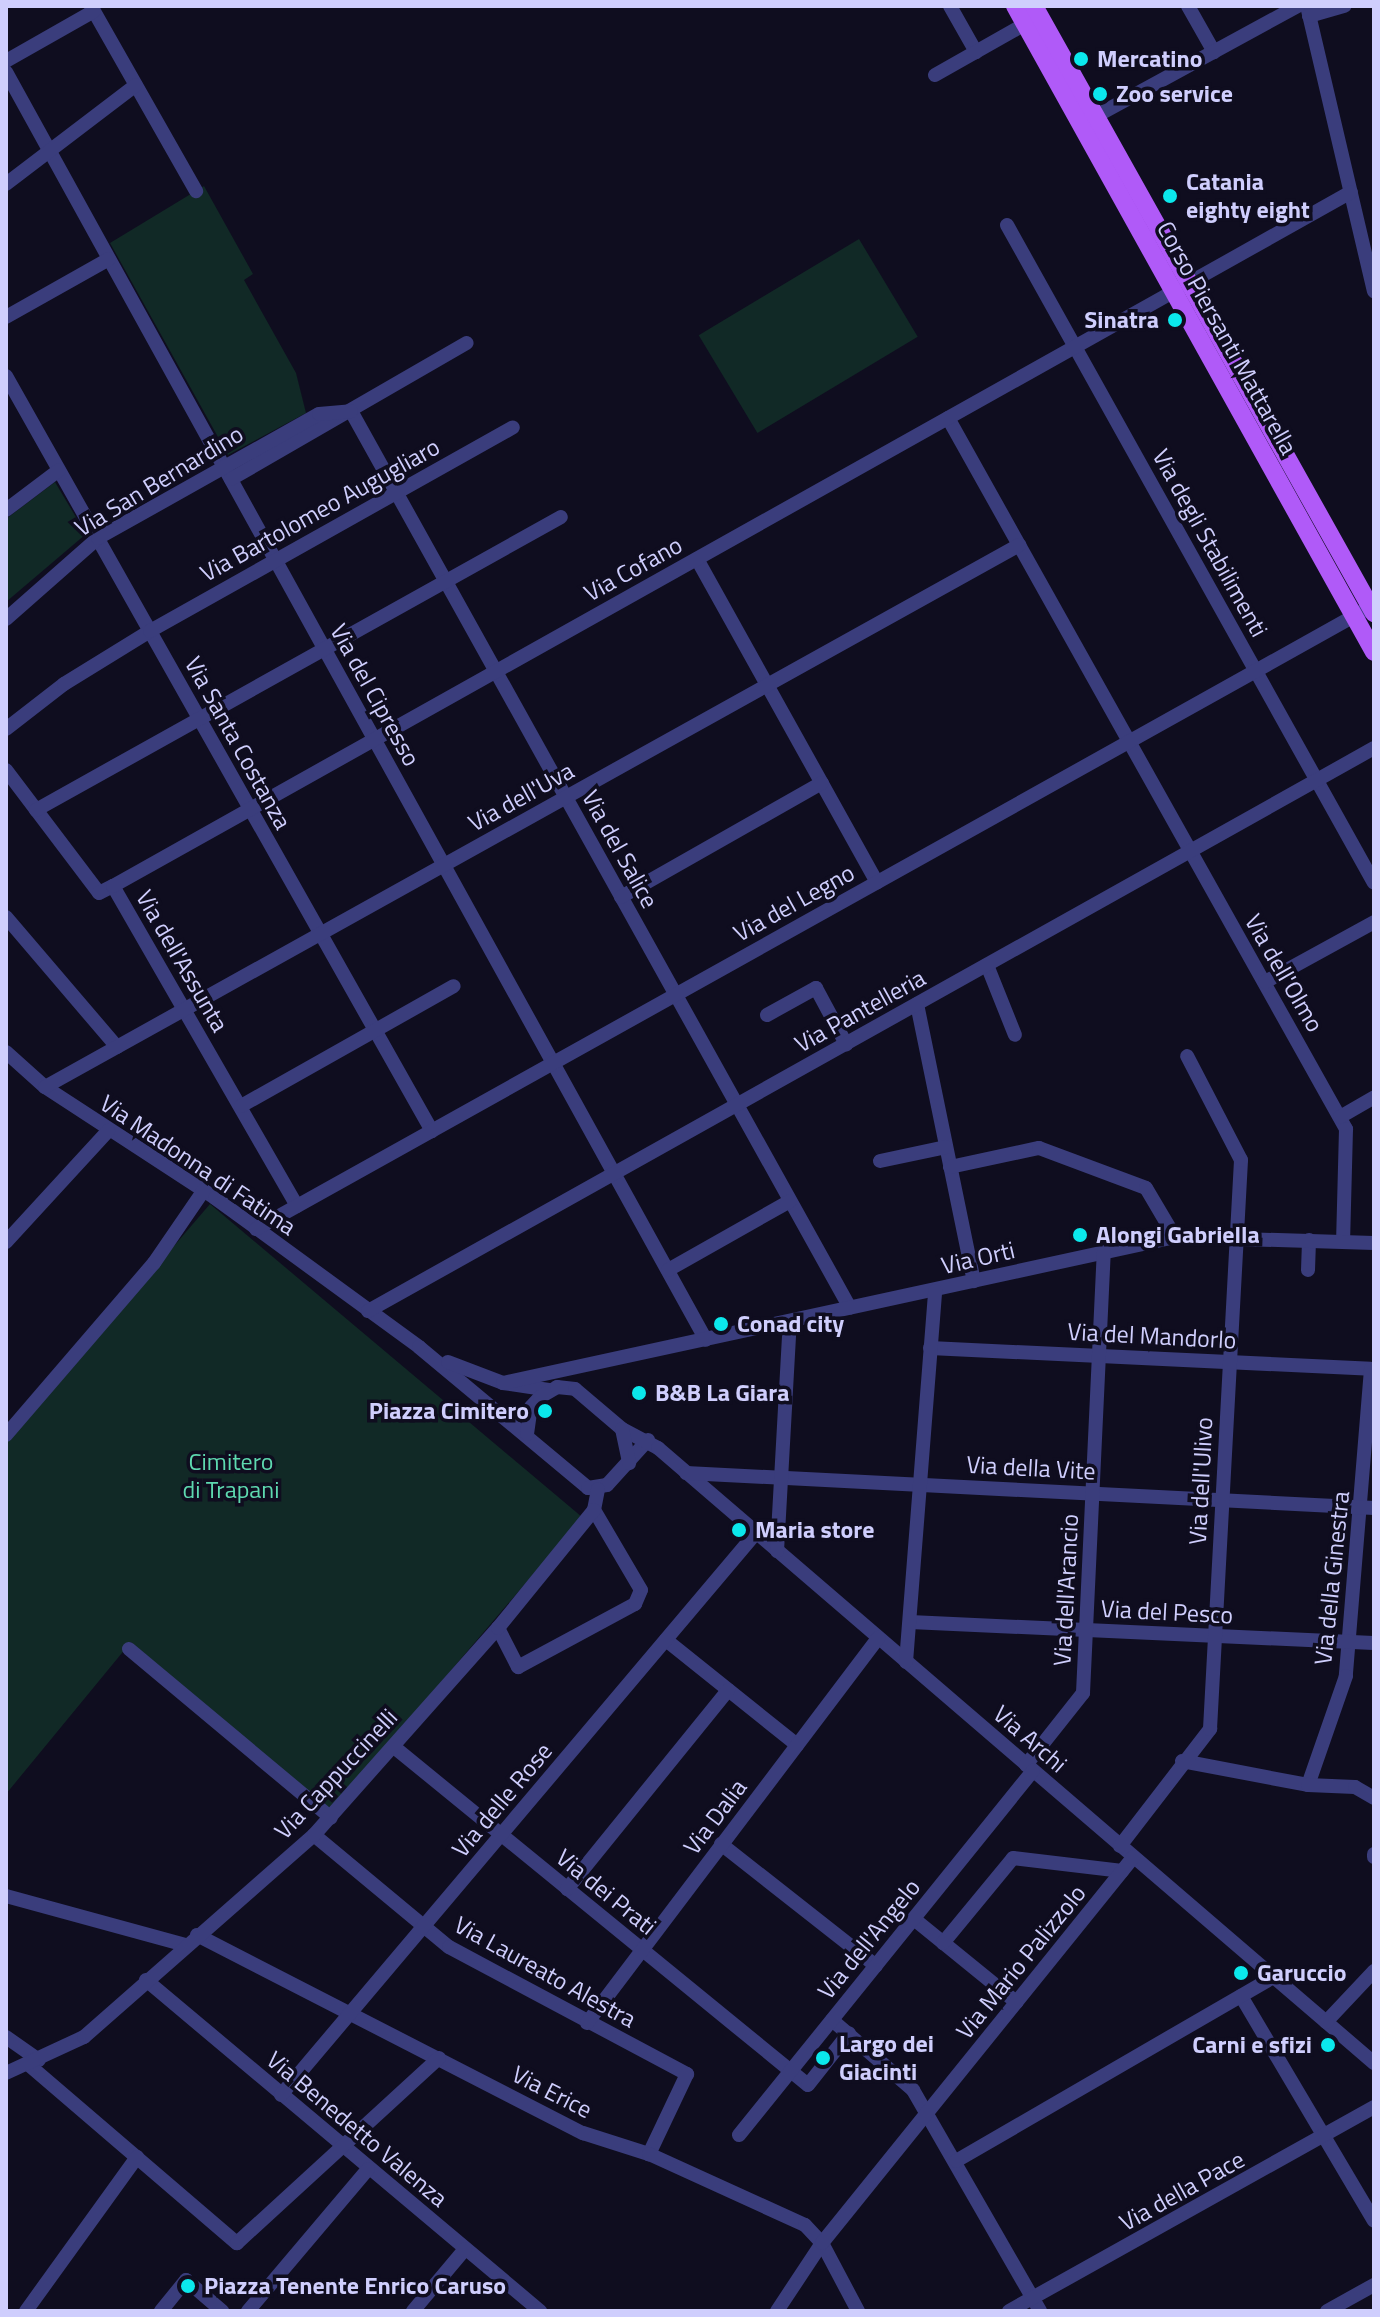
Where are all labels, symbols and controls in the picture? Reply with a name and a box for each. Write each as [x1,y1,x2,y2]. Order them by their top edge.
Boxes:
place label: Mercatino [1097,45,1203,73]
marker: Mercatino [1072,50,1090,68]
place label: Zoo service [1116,80,1233,108]
marker: Zoo service [1091,85,1109,103]
place label: Catania eighty eight [1186,168,1310,224]
marker: Catania eighty eight [1161,187,1179,205]
street label: Corso Piersanti Mattarella [1151,216,1303,460]
place label: Sinatra [1084,306,1159,334]
marker: Sinatra [1166,311,1184,329]
street label: Via San Bernardino [70,419,248,543]
street label: Via Bartolomeo Augugliaro [195,432,445,588]
street label: Via degli Stabilimenti [1146,444,1274,642]
street label: Via Cofano [579,530,687,608]
street label: Via del Cipresso [324,619,426,771]
street label: Via Santa Costanza [179,652,297,834]
street label: Via dell'Uva [463,756,579,838]
street label: Via del Salice [576,785,664,913]
street label: Via del Legno [729,858,859,948]
street label: Via dell'Assunta [130,885,234,1037]
street label: Via dell'Olmo [1239,909,1329,1037]
street label: Via Pantelleria [790,963,930,1059]
street label: Via Madonna di Fatima [95,1089,301,1241]
place label: Alongi Gabriella [1096,1221,1260,1249]
marker: Alongi Gabriella [1071,1226,1089,1244]
street label: Via Orti [939,1236,1017,1280]
place label: Conad city [737,1310,844,1338]
marker: Conad city [712,1315,730,1333]
street label: Via del Mandorlo [1067,1317,1237,1355]
place label: B&B La Giara [655,1379,790,1407]
marker: B&B La Giara [630,1384,648,1402]
place label: Piazza Cimitero [369,1397,529,1425]
marker: Piazza Cimitero [536,1402,554,1420]
street label: Via dell'Ulivo [1183,1416,1219,1546]
park label: Cimitero di Trapani [183,1448,279,1504]
street label: Via della Vite [966,1450,1096,1486]
street label: Via della Ginestra [1309,1490,1355,1666]
street label: Via dell'Arancio [1048,1513,1084,1667]
place label: Maria store [755,1516,875,1544]
marker: Maria store [730,1521,748,1539]
street label: Via del Pesco [1100,1594,1234,1630]
street label: Via Archi [988,1699,1072,1779]
street label: Via Cappuccinelli [269,1703,403,1845]
street label: Via delle Rose [446,1737,558,1863]
street label: Via Dalia [677,1774,753,1860]
street label: Via dei Prati [550,1843,662,1941]
street label: Via dell'Angelo [812,1873,926,2005]
street label: Via Mario Palizzolo [950,1879,1092,2045]
street label: Via Laureato Alestra [449,1910,641,2034]
place label: Garuccio [1257,1959,1346,1987]
marker: Garuccio [1232,1964,1250,1982]
place label: Largo dei Giacinti [839,2030,934,2086]
place label: Carni e sfizi [1192,2031,1312,2059]
marker: Carni e sfizi [1319,2036,1337,2054]
street label: Via Benedetto Valenza [261,2045,453,2213]
marker: Largo dei Giacinti [814,2049,832,2067]
street label: Via Erice [507,2060,597,2124]
street label: Via della Pace [1115,2145,1249,2237]
place label: Piazza Tenente Enrico Caruso [204,2272,506,2300]
marker: Piazza Tenente Enrico Caruso [179,2277,197,2295]

